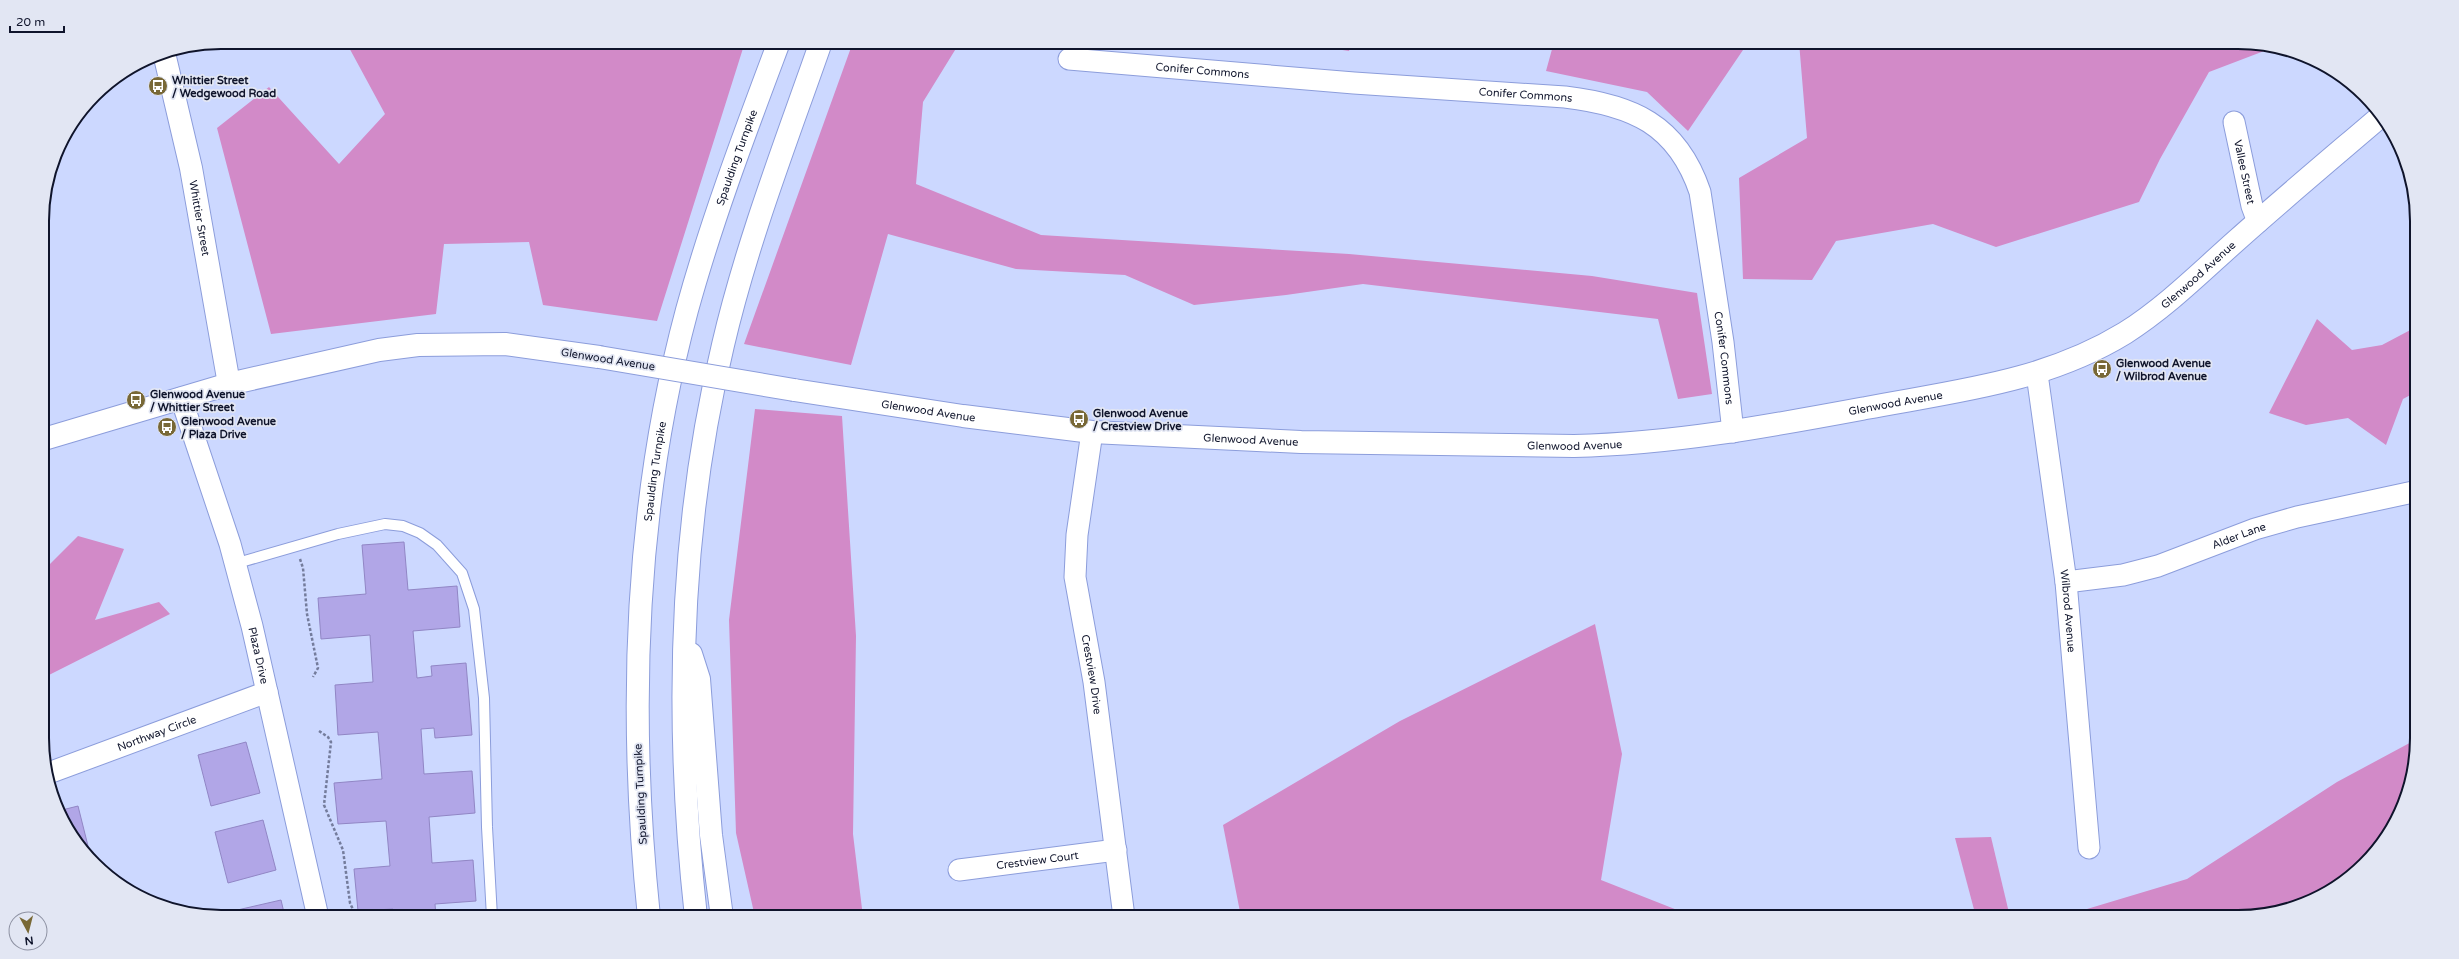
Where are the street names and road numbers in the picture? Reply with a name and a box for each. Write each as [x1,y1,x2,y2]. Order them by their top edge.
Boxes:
street label: Conifer Commons [1155,60,1250,81]
street label: Conifer Commons [1478,85,1573,105]
street label: Spaulding Turnpike [714,108,760,207]
street label: Vallee Street [2231,139,2257,205]
street label: Whittier Street [186,179,212,257]
street label: Glenwood Avenue [2158,239,2238,312]
street label: Conifer Commons [1711,311,1736,405]
street label: Glenwood Avenue [560,346,656,373]
street label: Glenwood Avenue [1848,388,1944,418]
street label: Glenwood Avenue [880,398,976,424]
street label: Spaulding Turnpike [642,420,669,522]
street label: Glenwood Avenue [1203,431,1299,449]
street label: Glenwood Avenue [1527,438,1623,453]
street label: Alder Lane [2210,520,2267,552]
street label: Wilbrod Avenue [2057,569,2078,653]
street label: Plaza Drive [245,626,271,685]
street label: Crestview Drive [1079,633,1104,715]
street label: Northway Circle [115,713,198,754]
street label: Spaulding Turnpike [631,743,650,845]
street label: Crestview Court [995,849,1079,872]

